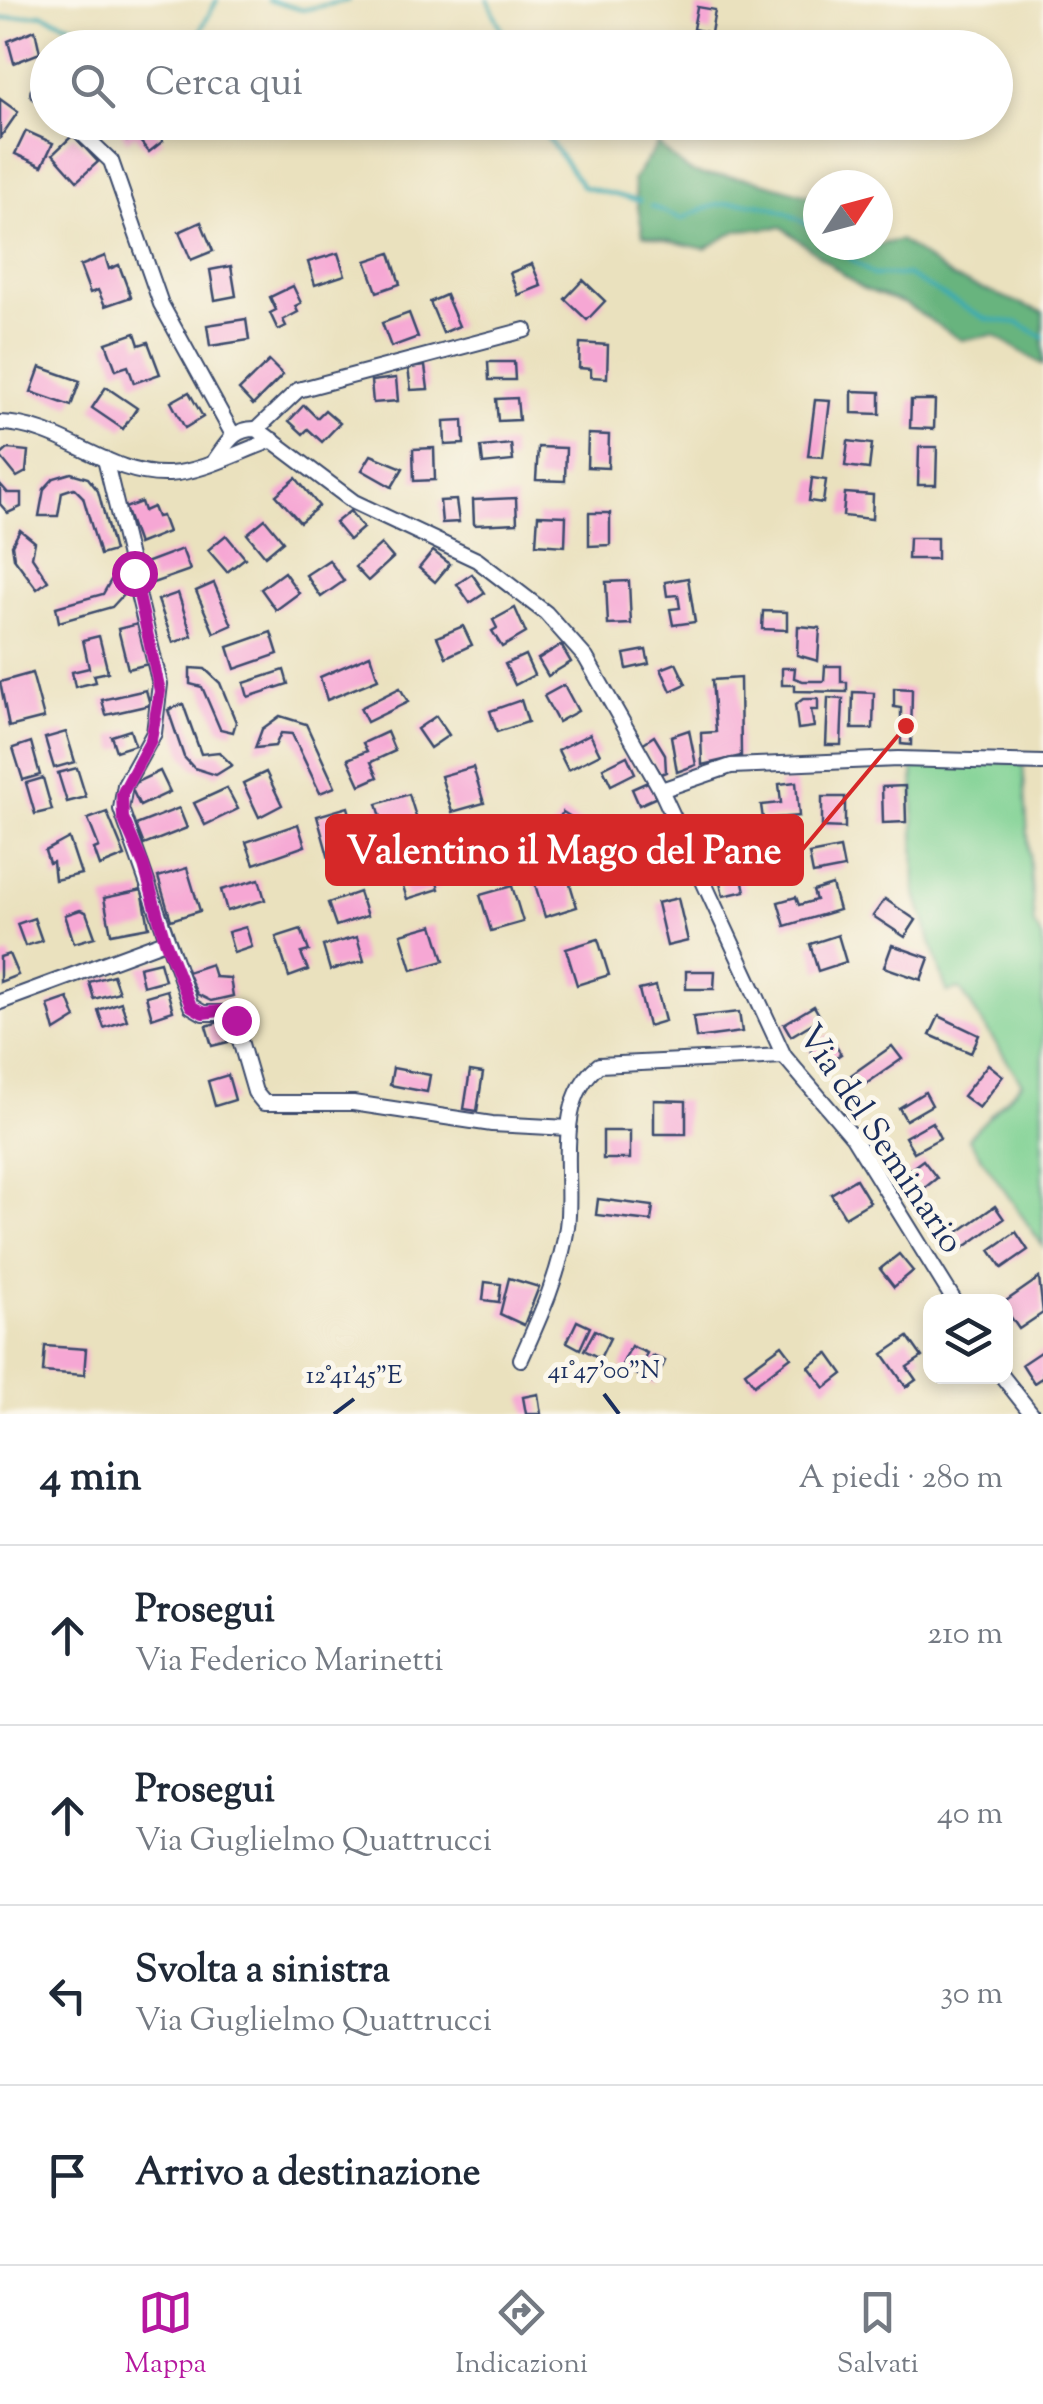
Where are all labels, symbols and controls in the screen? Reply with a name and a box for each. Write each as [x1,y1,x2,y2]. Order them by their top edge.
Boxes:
search box [30,30,1013,140]
icon: search [65,58,120,113]
text: Cerca qui [145,58,303,112]
north arrow [803,170,893,260]
route start [112,551,158,597]
callout: Valentino il Mago del Pane [327,816,802,884]
text: Valentino il Mago del Pane [347,827,781,881]
route end [214,998,260,1044]
street label: Via del Seminario [783,1015,975,1265]
map controls [923,1294,1013,1384]
button: layers [923,1294,1013,1384]
text: 41°47'00"N [548,1354,660,1390]
text: 12°41'45"E [306,1359,402,1395]
text: 4 min [40,1449,142,1509]
text: A piedi · 280 m [799,1456,1003,1502]
text: Prosegui [135,1585,275,1639]
icon: ahead [40,1608,95,1663]
text: 210 m [927,1612,1003,1658]
text: Via Federico Marinetti [135,1639,443,1685]
text: Prosegui [135,1765,275,1819]
icon: ahead [40,1788,95,1843]
text: 40 m [937,1792,1003,1838]
text: Via Guglielmo Quattrucci [135,1819,492,1865]
text: Svolta a sinistra [135,1945,390,1999]
icon: left [40,1968,95,2023]
text: 30 m [940,1972,1003,2018]
text: Via Guglielmo Quattrucci [135,1999,492,2045]
icon: arrive [40,2148,95,2203]
text: Arrivo a destinazione [135,2148,481,2202]
tab: Mappa [124,2285,206,2385]
tab: Indicazioni [455,2285,588,2385]
tab: Salvati [837,2285,919,2385]

